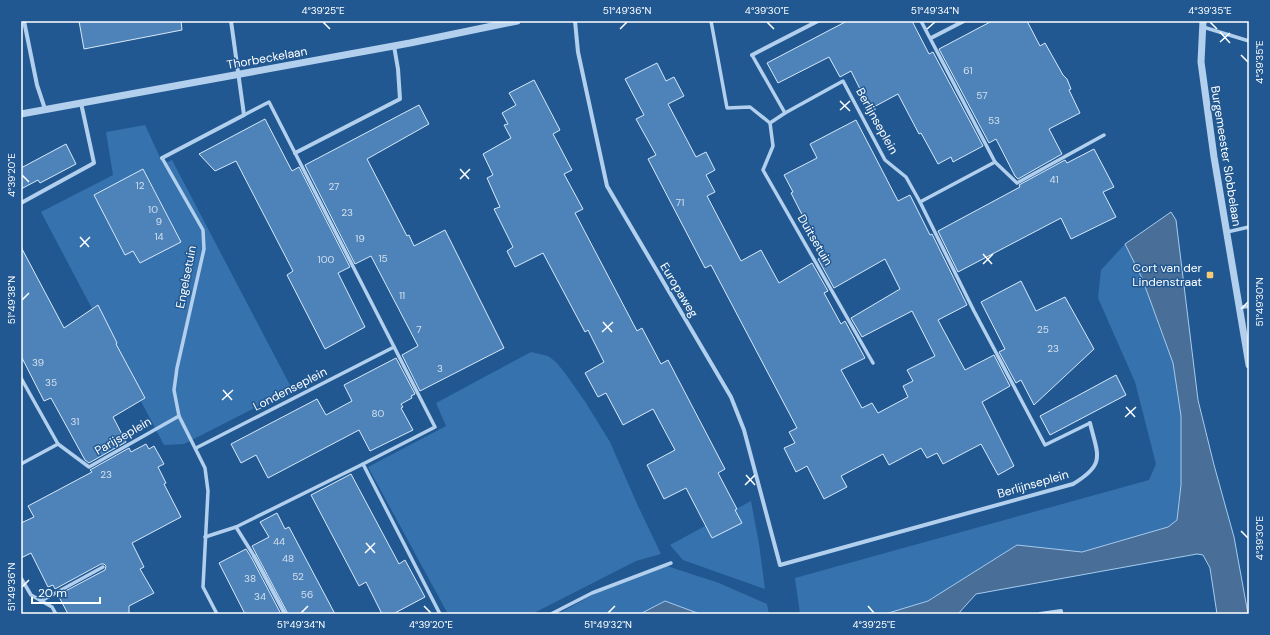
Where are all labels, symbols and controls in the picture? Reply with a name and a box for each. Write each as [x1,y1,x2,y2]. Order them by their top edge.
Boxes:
text: 4°39'25"E [301,4,345,17]
text: 51°49'36"N [603,4,651,17]
text: 4°39'30"E [745,4,789,17]
text: 51°49'34"N [911,4,959,17]
text: 4°39'35"E [1188,4,1232,17]
text: 4°39'35"E [1253,40,1266,84]
street label: Thorbeckelaan [226,43,309,73]
house number: 61 [963,64,973,77]
street label: Berlijnseplein [852,85,902,157]
street label: Burgemeester Slobbelaan [1207,85,1245,227]
house number: 57 [976,89,988,102]
house number: 53 [988,114,1000,127]
text: 4°39'20"E [5,153,18,197]
house number: 41 [1049,173,1059,186]
house number: 12 [136,179,145,192]
house number: 27 [329,180,339,193]
house number: 71 [676,196,684,209]
house number: 10 [148,203,158,216]
house number: 23 [341,206,353,219]
street label: Duitsetuin [794,211,836,269]
house number: 9 [156,215,162,228]
house number: 14 [154,230,164,243]
house number: 19 [355,232,365,245]
street label: Engelsetuin [172,244,200,310]
house number: 15 [378,252,388,265]
house number: 100 [318,253,335,266]
street label: Europaweg [656,260,702,321]
place label: Cort van der Lindenstraat [1132,260,1203,290]
marker: Cort van der Lindenstraat [1205,270,1215,280]
text: 51°49'38"N [5,276,18,324]
text: 51°49'30"N [1253,277,1266,327]
house number: 11 [399,289,405,302]
house number: 7 [416,323,422,336]
house number: 25 [1037,323,1049,336]
house number: 23 [1047,342,1059,355]
house number: 39 [32,356,44,369]
house number: 3 [437,362,443,375]
street label: Londenseplein [250,363,330,414]
house number: 35 [45,376,57,389]
house number: 80 [372,407,385,420]
street label: Parijseplein [92,413,154,459]
house number: 31 [71,415,79,428]
street label: Berlijnseplein [995,466,1071,502]
house number: 23 [100,468,112,481]
text: 4°39'30"E [1253,516,1266,560]
house number: 44 [273,535,285,548]
house number: 48 [282,552,294,565]
text: 51°49'36"N [5,563,18,611]
house number: 52 [292,570,304,583]
house number: 38 [244,572,256,585]
scale bar [32,579,100,605]
text: 20 m [38,585,67,601]
house number: 56 [301,588,313,601]
house number: 34 [254,590,266,603]
text: 51°49'34"N [277,618,325,631]
text: 4°39'20"E [409,618,453,631]
text: 51°49'32"N [584,618,632,631]
text: 4°39'25"E [852,618,896,631]

